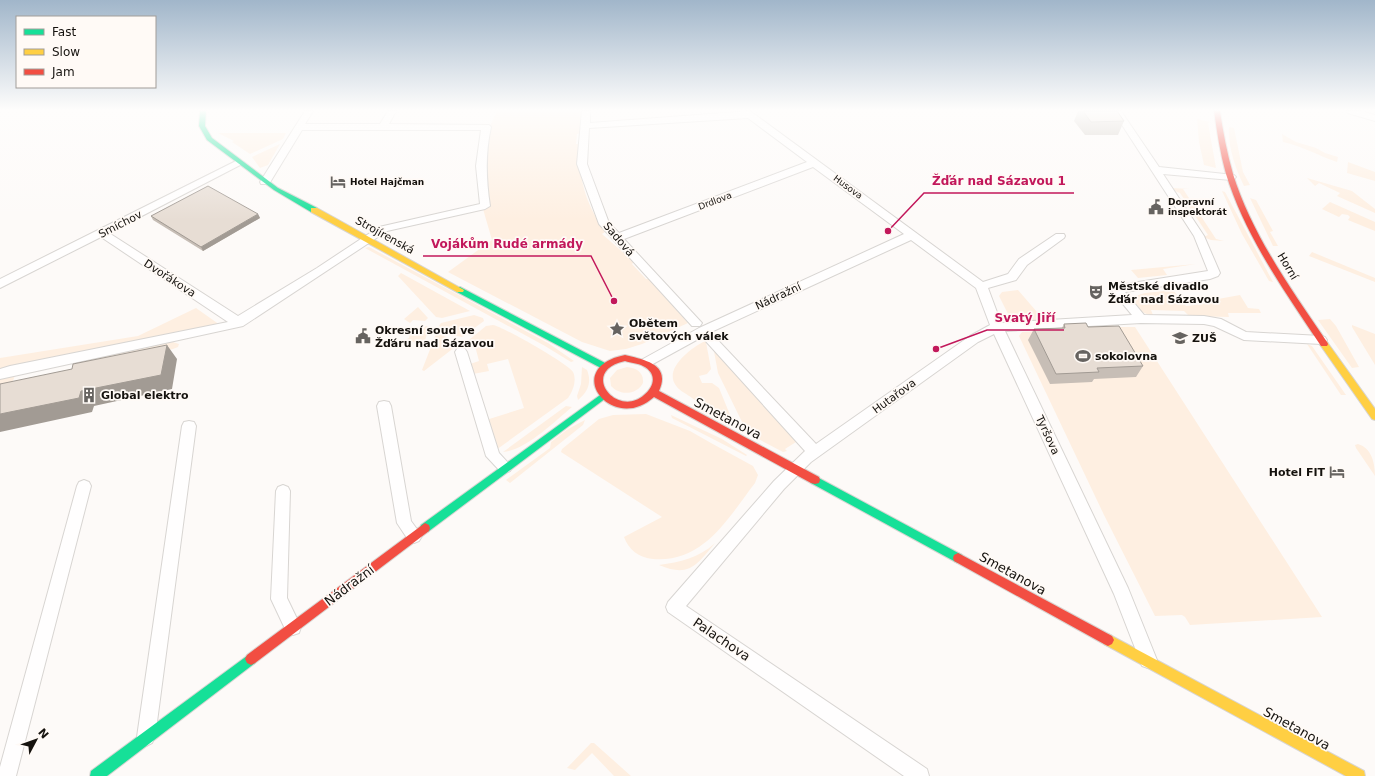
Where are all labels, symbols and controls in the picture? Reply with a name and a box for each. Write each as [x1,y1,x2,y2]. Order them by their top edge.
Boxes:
legend [16,16,156,88]
text: Fast [52,25,76,39]
text: Slow [52,45,80,59]
text: Jam [51,65,75,79]
callout: Žďár nad Sázavou 1 [924,169,1074,193]
hotel icon: Hotel Hajčman [329,173,347,191]
street label: Husova [832,173,864,201]
text: Žďár nad Sázavou 1 [932,173,1066,188]
place label: Hotel Hajčman [350,177,424,187]
street label: Drdlova [697,190,733,212]
place label: Dopravní inspektorát [1168,197,1227,217]
public building icon: Dopravní inspektorát [1147,198,1165,216]
street label: Smíchov [96,208,145,241]
street label: Strojírenská [353,214,416,257]
street label: Sadová [601,220,637,259]
callout: Vojákům Rudé armády [423,232,591,256]
text: Vojákům Rudé armády [431,237,583,251]
street label: Horní [1274,250,1301,283]
street label: Dvořákova [141,257,198,300]
street label: Nádražní [753,280,804,313]
place label: Městské divadlo Žďár nad Sázavou [1108,280,1219,306]
theatre icon: Městské divadlo Žďár nad Sázavou [1087,283,1105,301]
callout: Svatý Jiří [987,306,1064,330]
text: Svatý Jiří [995,311,1056,325]
place label: Obětem světových válek [629,317,729,343]
place icon: Obětem světových válek [608,320,626,338]
place label: Okresní soud ve Žďáru nad Sázavou [375,324,494,350]
public building icon: Okresní soud ve Žďáru nad Sázavou [354,327,372,345]
school or university icon: ZUŠ [1171,329,1189,347]
place label: ZUŠ [1192,332,1217,345]
sports icon: sokolovna [1074,347,1092,365]
place label: sokolovna [1095,350,1157,363]
street label: Hutařova [870,376,919,417]
building icon: Global elektro [80,386,98,404]
place label: Global elektro [101,389,189,402]
street label: Smetanova [692,394,764,442]
street label: Tyršova [1032,413,1062,457]
hotel icon: Hotel FIT [1328,463,1346,481]
place label: Hotel FIT [1269,466,1325,479]
street label: Smetanova [977,549,1049,598]
street label: Nádražní [322,562,377,609]
street label: Palachova [690,615,753,664]
street label: Smetanova [1261,704,1333,753]
north arrow [16,720,56,760]
text: N [35,726,51,742]

